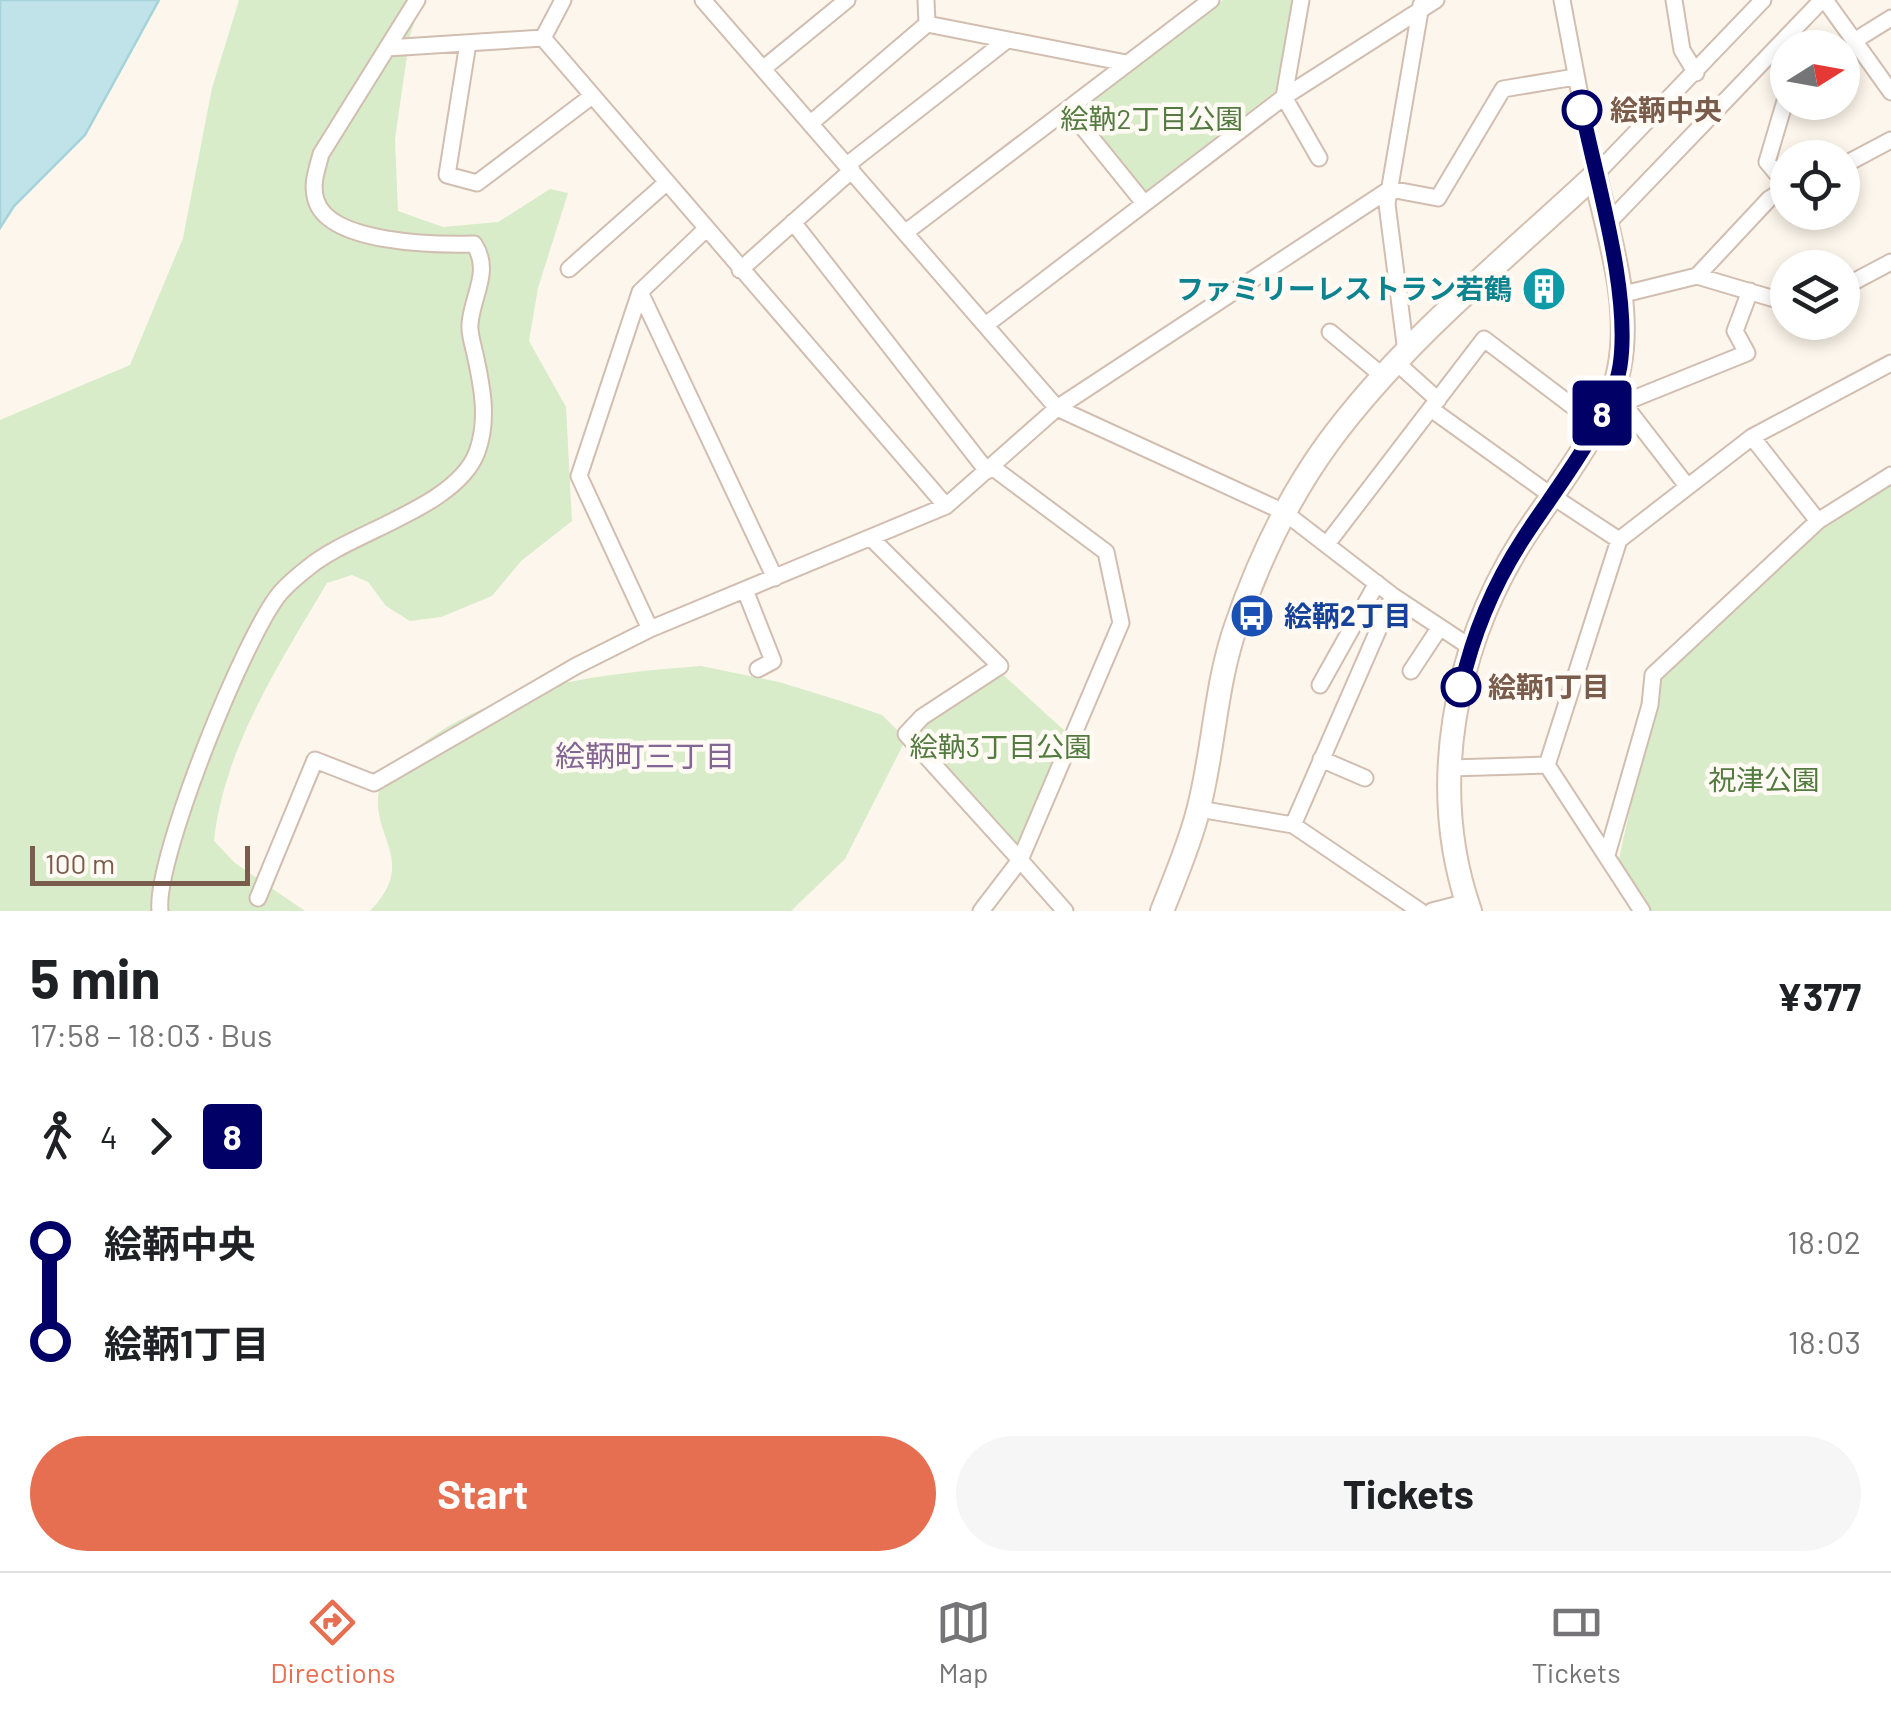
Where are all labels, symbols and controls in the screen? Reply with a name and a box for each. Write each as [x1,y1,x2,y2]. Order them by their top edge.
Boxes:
north arrow [1770,30,1860,120]
map controls [1770,30,1860,340]
marker: 絵鞆中央 [1563,91,1601,129]
place label: 絵鞆中央 [1610,92,1722,126]
park label: 絵靹2丁目公園 [1060,101,1244,135]
button: locate [1770,140,1860,230]
button: layers [1770,250,1860,340]
building icon: ファミリーレストラン若鶴 [1521,266,1567,312]
place label: ファミリーレストラン若鶴 [1176,271,1512,305]
line badge: 8 [1570,380,1634,446]
text: 8 [1593,392,1611,434]
bus stop icon: 絵鞆2丁目 [1229,593,1275,639]
place label: 絵鞆2丁目 [1284,598,1412,632]
marker: 絵鞆1丁目 [1442,668,1480,706]
place label: 絵鞆1丁目 [1488,669,1610,703]
park label: 絵靹3丁目公園 [910,729,1092,763]
district label: 絵鞆町三丁目 [555,737,735,773]
park label: 祝津公園 [1708,762,1820,796]
scale bar [30,841,250,886]
text: 100 m [45,846,115,880]
text: 5 min [30,944,161,1010]
text: ¥377 [1777,973,1861,1019]
text: 17:58 – 18:03 · Bus [30,1015,272,1053]
icon: walk [30,1109,85,1164]
icon: forward [133,1109,188,1164]
text: 8 [223,1115,242,1157]
text: 4 [100,1117,118,1155]
text: 絵鞆中央 [104,1220,256,1266]
text: 18:02 [1787,1222,1861,1260]
text: 絵鞆1丁目 [104,1320,269,1366]
text: 18:03 [1788,1322,1861,1360]
button: Start [30,1436,936,1551]
button: Tickets [956,1436,1861,1551]
tab: Directions [270,1595,395,1689]
tab: Map [936,1595,991,1689]
tab: Tickets [1532,1595,1621,1689]

